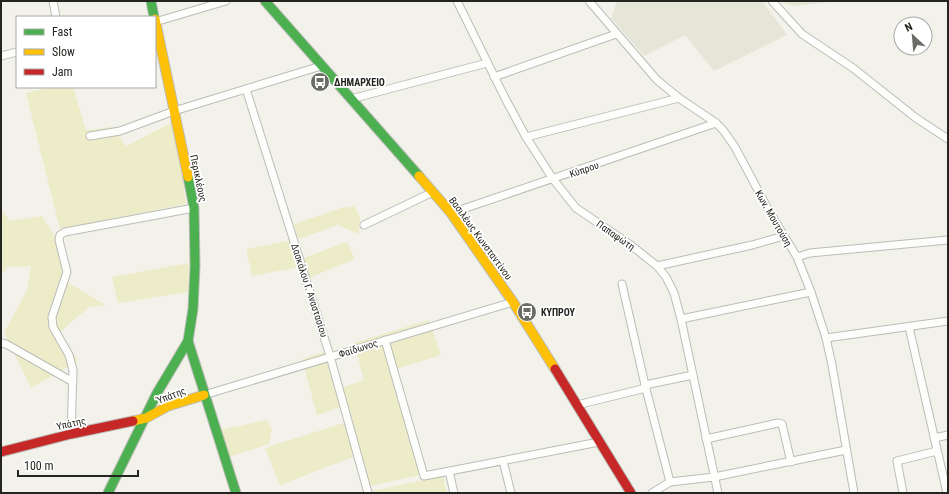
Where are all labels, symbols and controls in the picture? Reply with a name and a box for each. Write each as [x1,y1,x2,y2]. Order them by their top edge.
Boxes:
legend [16,16,156,88]
north arrow [893,16,933,56]
text: N [903,20,915,35]
text: Fast [52,25,73,39]
text: Slow [52,45,75,59]
text: Jam [52,65,73,79]
bus stop icon: ΔΗΜΑΡΧΕΙΟ [309,71,331,93]
place label: ΔΗΜΑΡΧΕΙΟ [334,77,385,88]
street label: Περικλέους [187,154,209,203]
street label: Κύπρου [568,159,600,180]
street label: Κων. Μουτούση [753,188,794,248]
street label: Βασιλέως Κωνσταντίνου [446,195,514,282]
street label: Παπαφώτη [594,218,637,253]
street label: Δασκάλου Γ. Αναστασίου [289,242,330,339]
bus stop icon: ΚΥΠΡΟΥ [516,301,538,323]
place label: ΚΥΠΡΟΥ [541,307,576,318]
street label: Φαίδωνος [337,337,380,361]
street label: Ύπάτης [154,385,188,407]
street label: Υπάτης [55,415,87,433]
scale bar [18,452,138,478]
text: 100 m [24,459,54,473]

